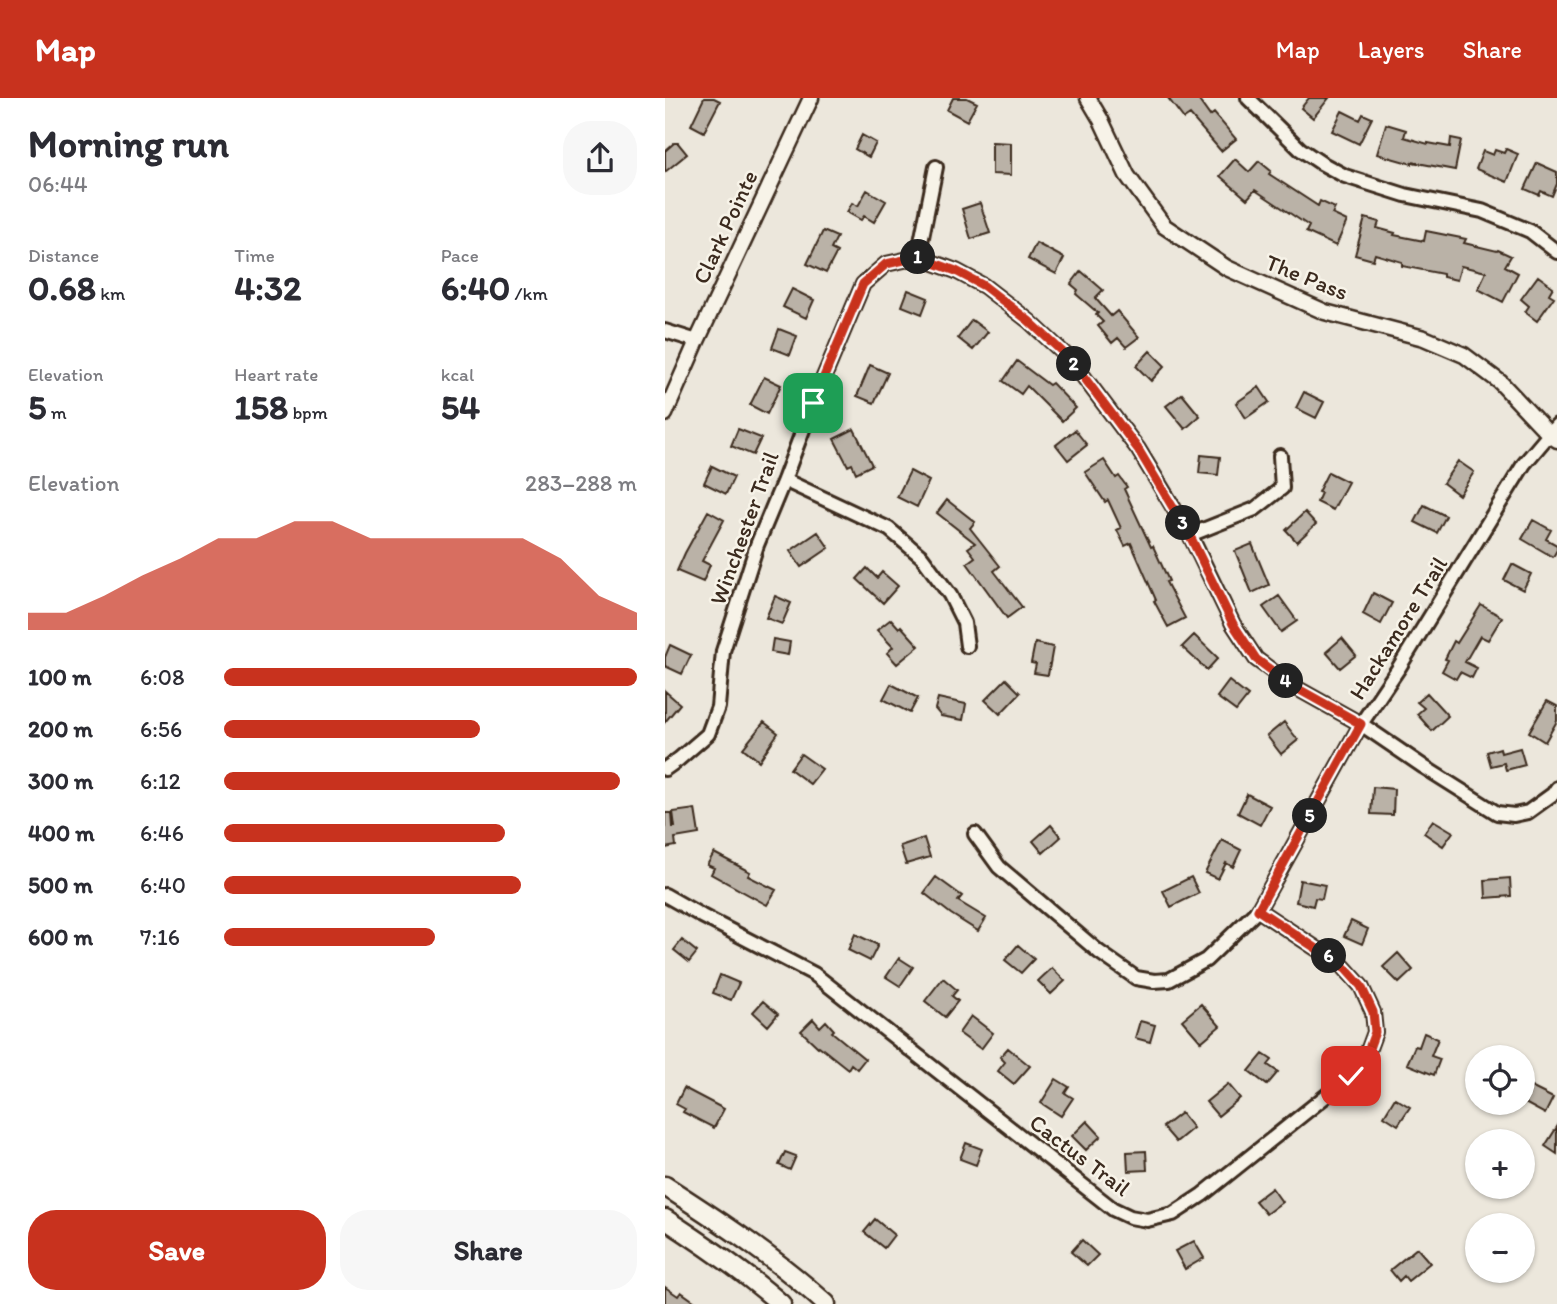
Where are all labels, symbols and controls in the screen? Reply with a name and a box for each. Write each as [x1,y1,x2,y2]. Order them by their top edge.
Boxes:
text: Map [35,30,96,69]
text: Map [1276,35,1320,64]
text: Layers [1358,35,1425,64]
text: Share [1463,35,1522,64]
text: Morning run [28,121,229,167]
button: share [563,121,637,195]
street label: Clark Pointe [686,166,764,288]
text: 06:44 [28,170,88,198]
pin: 1 [901,240,935,274]
text: Distance [28,244,99,267]
text: Time [234,244,275,267]
text: Pace [441,244,479,267]
text: 1 [913,245,922,268]
street label: The Pass [1262,248,1352,306]
text: 0.68 [28,267,96,309]
text: 4:32 [234,267,301,309]
text: 6:40 [441,267,510,309]
text: km [96,282,125,305]
text: /km [510,282,548,305]
pin: 2 [1057,346,1091,382]
text: 2 [1069,352,1079,375]
text: Elevation [28,363,104,386]
text: Heart rate [234,363,318,386]
text: kcal [441,363,474,386]
pin [783,373,843,433]
icon: arrive [794,384,832,422]
text: 5 [28,386,46,428]
text: 158 [234,386,288,428]
text: 54 [441,386,480,428]
text: m [46,401,67,424]
text: bpm [288,401,328,424]
street label: Winchester Trail [703,447,785,609]
text: Elevation [28,469,119,497]
text: 283–288 m [525,469,637,497]
pin: 3 [1165,506,1201,540]
text: 3 [1177,511,1188,534]
street label: Hackamore Trail [1343,551,1453,705]
text: 100 m [28,663,92,691]
text: 6:08 [140,663,185,691]
pin: 4 [1269,664,1303,698]
text: 4 [1280,669,1291,692]
text: 200 m [28,715,93,743]
text: 6:56 [140,715,182,743]
text: 300 m [28,767,93,795]
text: 6:12 [140,767,181,795]
pin: 5 [1293,798,1327,834]
text: 5 [1305,804,1314,827]
text: 400 m [28,819,95,847]
text: 6:46 [140,819,184,847]
text: 500 m [28,871,93,899]
text: 6:40 [140,871,186,899]
text: 600 m [28,923,93,951]
text: 7:16 [140,923,180,951]
pin: 6 [1311,938,1347,974]
text: 6 [1323,944,1334,967]
map controls [1465,1045,1535,1283]
button: locate [1465,1045,1535,1115]
pin [1321,1046,1381,1106]
icon: check [1332,1057,1370,1095]
street label: Cactus Trail [1024,1108,1136,1202]
button: + [1465,1129,1535,1199]
button: Save [28,1210,326,1290]
button: Share [340,1210,637,1290]
button: − [1465,1213,1535,1283]

